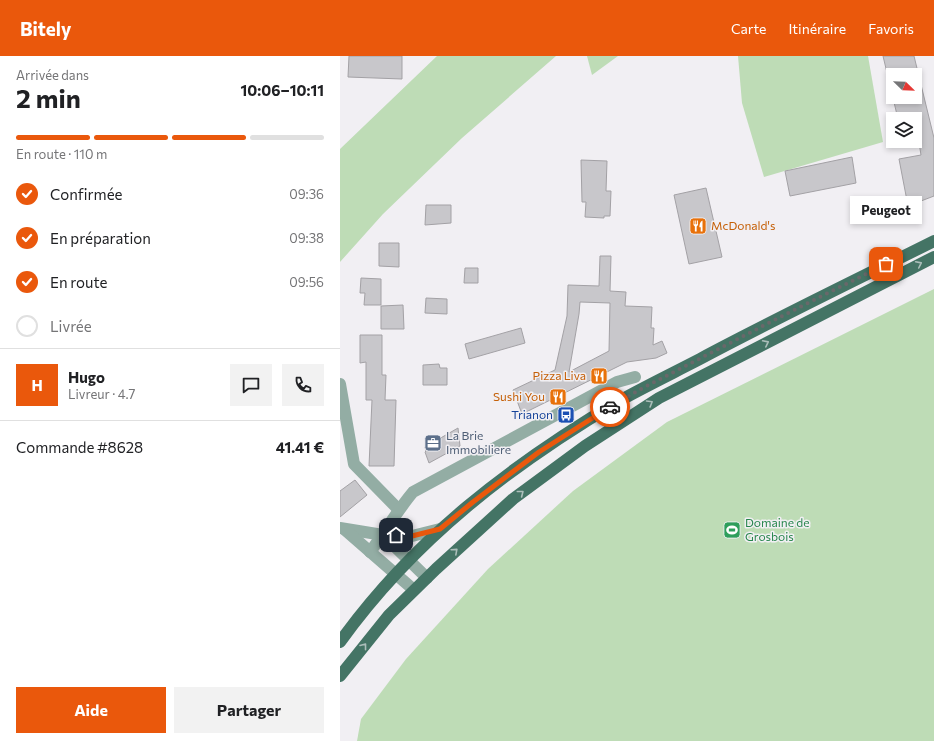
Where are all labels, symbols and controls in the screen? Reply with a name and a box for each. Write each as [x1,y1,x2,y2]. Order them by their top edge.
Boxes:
text: Bitely [20,17,71,40]
text: Carte [731,20,766,37]
text: Itinéraire [788,20,846,37]
text: Favoris [868,20,914,37]
text: Arrivée dans [16,67,89,83]
north arrow [886,68,922,104]
map controls [886,68,922,148]
text: 10:06–10:11 [241,81,324,99]
text: 2 min [16,82,81,113]
button: layers [886,112,922,148]
text: En route · 110 m [16,146,107,162]
icon: check [16,183,38,205]
text: Confirmée [50,185,123,203]
text: 09:36 [289,186,324,202]
callout: Peugeot [850,196,922,224]
text: Peugeot [861,202,911,218]
restaurant icon: McDonald's [688,216,708,236]
place label: McDonald's [711,218,775,232]
icon: check [16,227,38,249]
text: En préparation [50,229,151,247]
text: 09:38 [289,230,324,246]
pin [869,247,903,281]
icon: bag [875,253,897,275]
one-way arrow [914,261,922,269]
icon: check [16,271,38,293]
text: En route [50,273,107,291]
text: 09:56 [289,274,324,290]
text: Livrée [50,317,92,335]
one-way arrow [761,340,769,347]
button: chat [230,364,272,406]
button: phone [282,364,324,406]
restaurant icon: Pizza Liva [589,366,609,386]
text: Hugo [68,368,105,386]
place label: Pizza Liva [533,368,586,382]
text: H [31,376,43,394]
text: Livreur · 4.7 [68,386,135,402]
restaurant icon: Sushi You [548,387,568,407]
courier [590,387,630,427]
place label: Sushi You [493,389,545,403]
icon: car [599,396,621,418]
one-way arrow [646,401,653,408]
bus stop icon: Trianon [556,405,576,425]
place label: Trianon [511,407,553,421]
place label: La Brie Immobiliere [446,428,511,456]
office icon: La Brie Immobiliere [423,433,443,453]
text: Commande #8628 [16,438,143,456]
text: 41.41 € [276,438,324,456]
one-way arrow [517,491,524,498]
place label: Domaine de Grosbois [745,515,810,543]
pin [379,518,413,552]
sports icon: Domaine de Grosbois [722,520,742,540]
icon: home [385,524,407,546]
one-way arrow [451,548,458,555]
one-way arrow [359,643,366,650]
button: Aide [16,687,166,733]
button: Partager [174,687,324,733]

